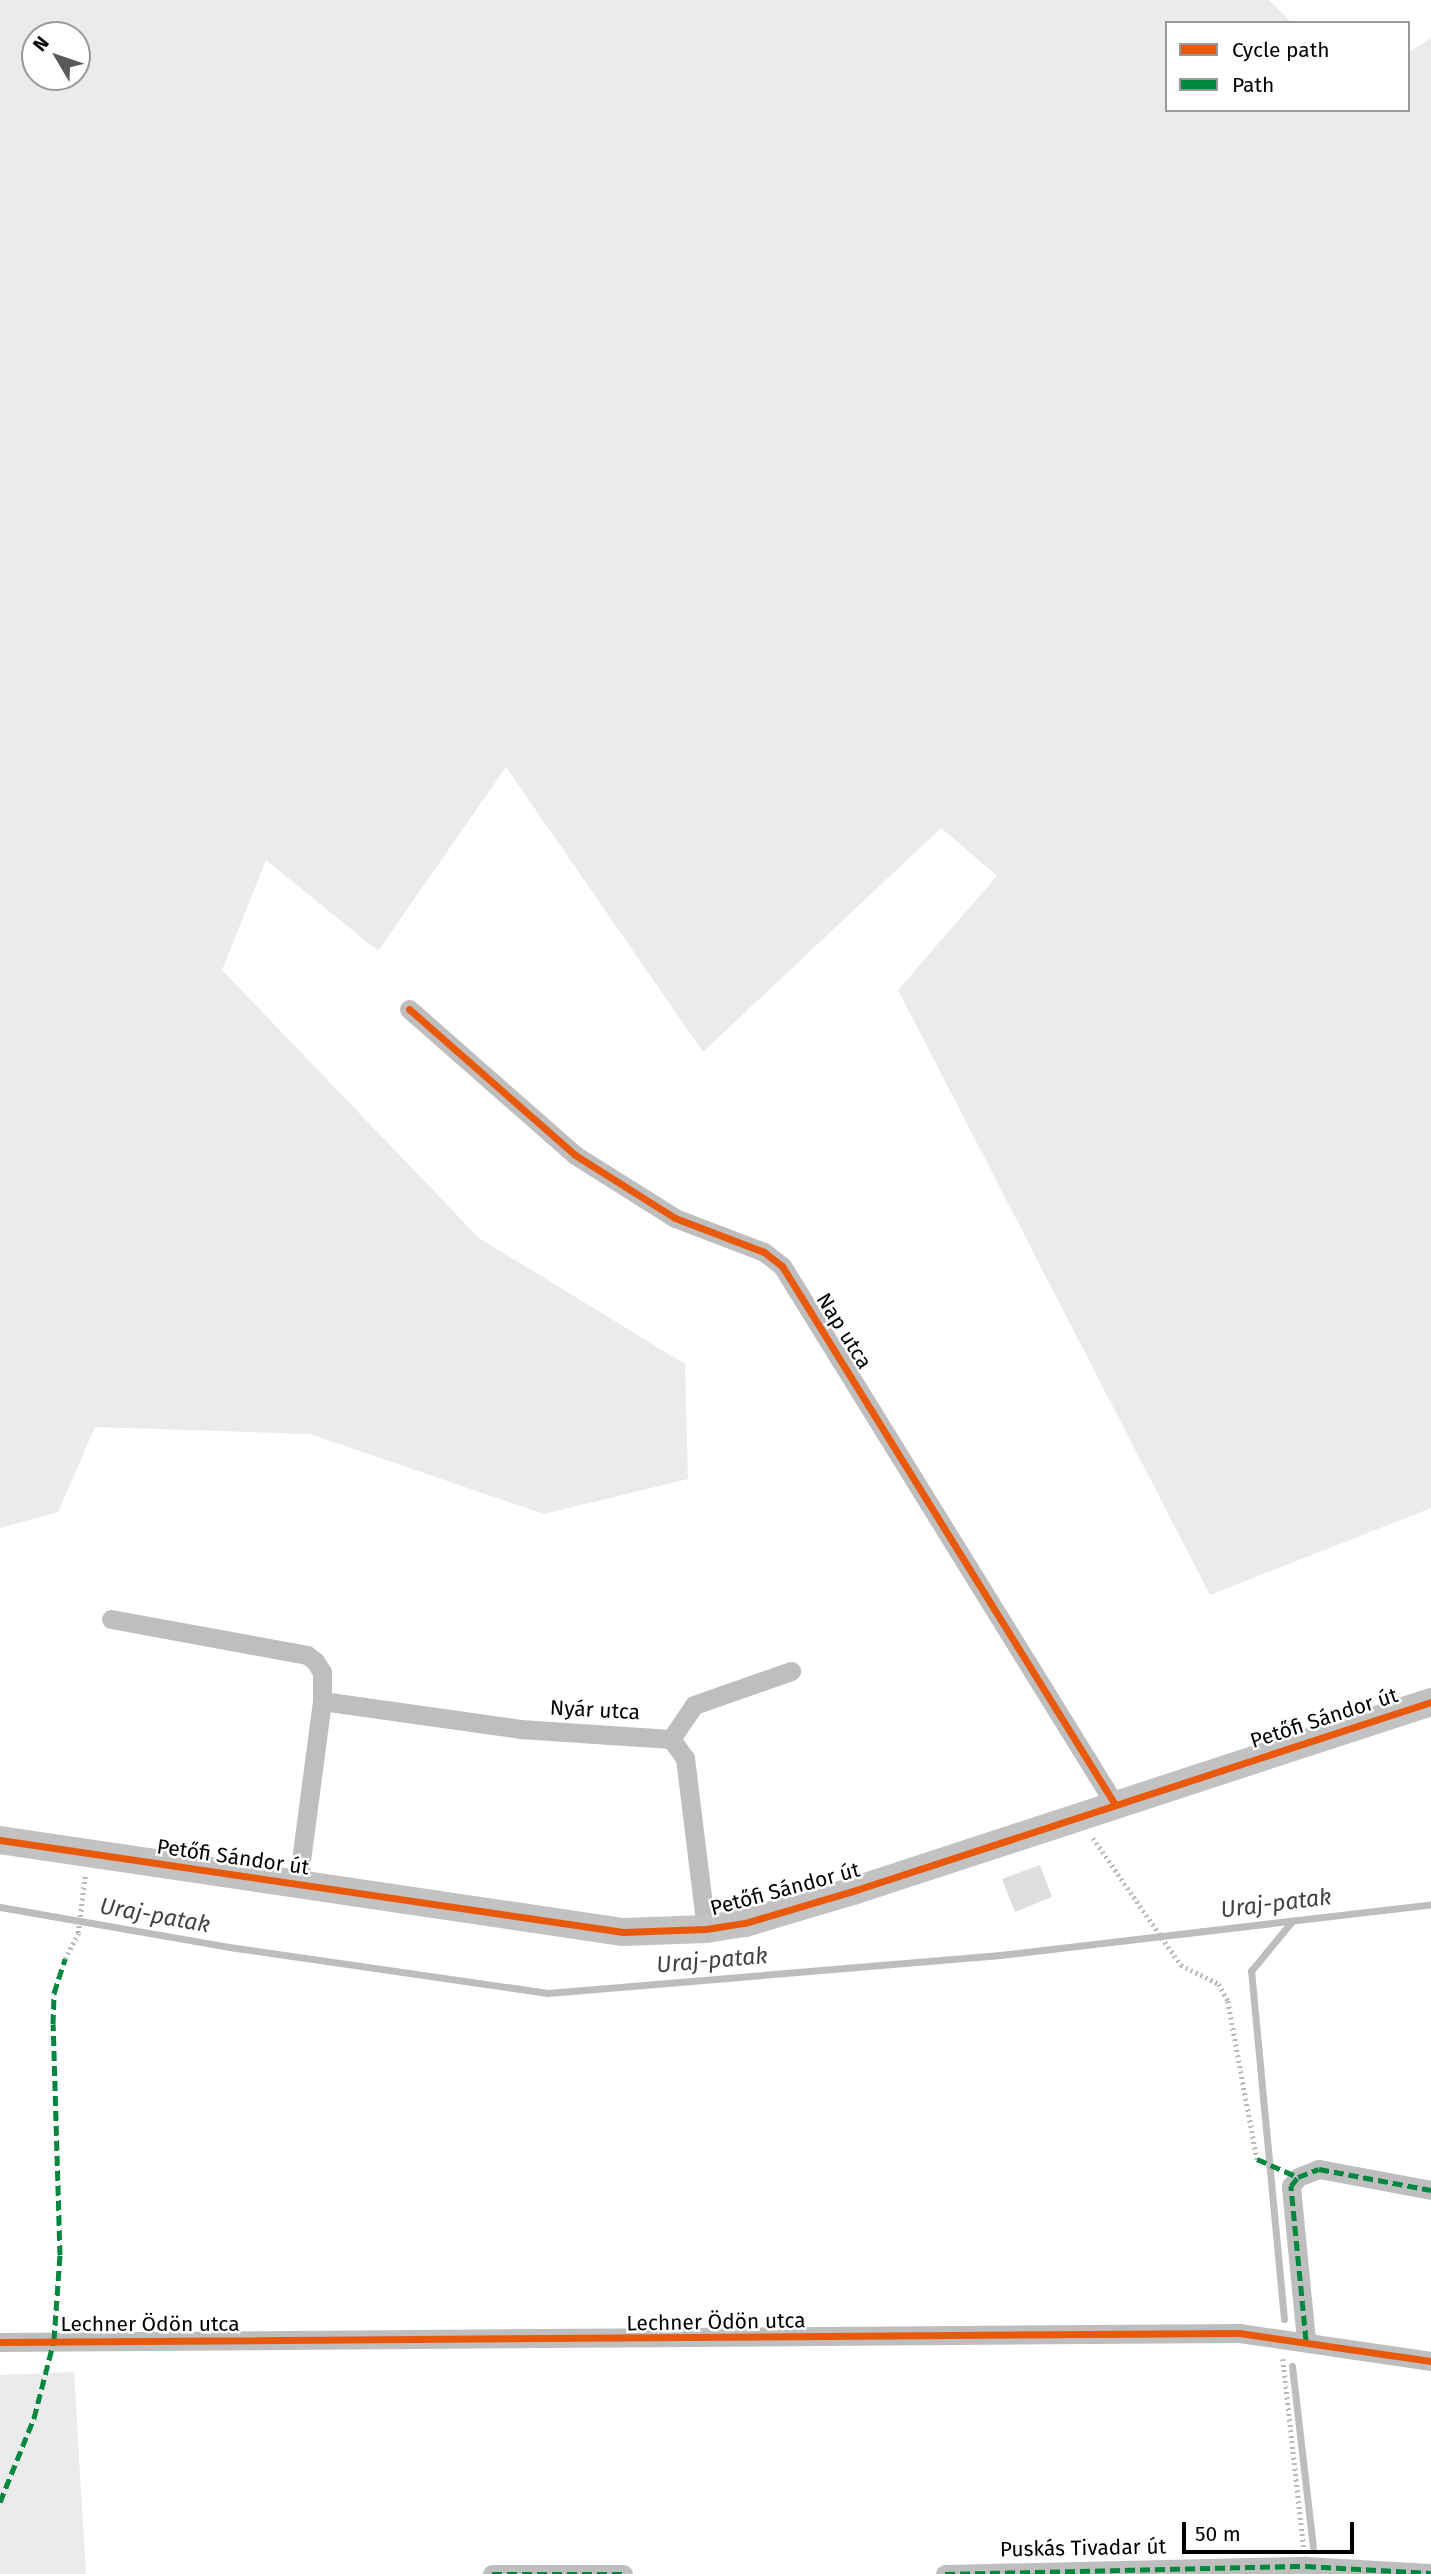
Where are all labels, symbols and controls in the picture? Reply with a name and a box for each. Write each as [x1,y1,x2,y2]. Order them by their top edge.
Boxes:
north arrow [21,21,91,91]
legend [1165,21,1410,112]
text: N [28,32,54,56]
text: Cycle path [1232,37,1330,63]
text: Path [1232,72,1274,98]
street label: Nap utca [811,1288,877,1374]
street label: Petőfi Sándor út [1247,1682,1401,1754]
street label: Nyár utca [549,1695,641,1725]
street label: Petőfi Sándor út [155,1834,311,1880]
street label: Petőfi Sándor út [708,1857,862,1921]
water label: Uraj-patak [1219,1883,1333,1923]
water label: Uraj-patak [98,1892,212,1938]
water label: Uraj-patak [655,1941,769,1979]
street label: Lechner Ödön utca [626,2308,806,2336]
street label: Lechner Ödön utca [60,2311,240,2337]
scale bar [1186,2508,1358,2552]
text: 50 m [1195,2521,1241,2547]
street label: Puskás Tivadar út [1000,2534,1166,2562]

